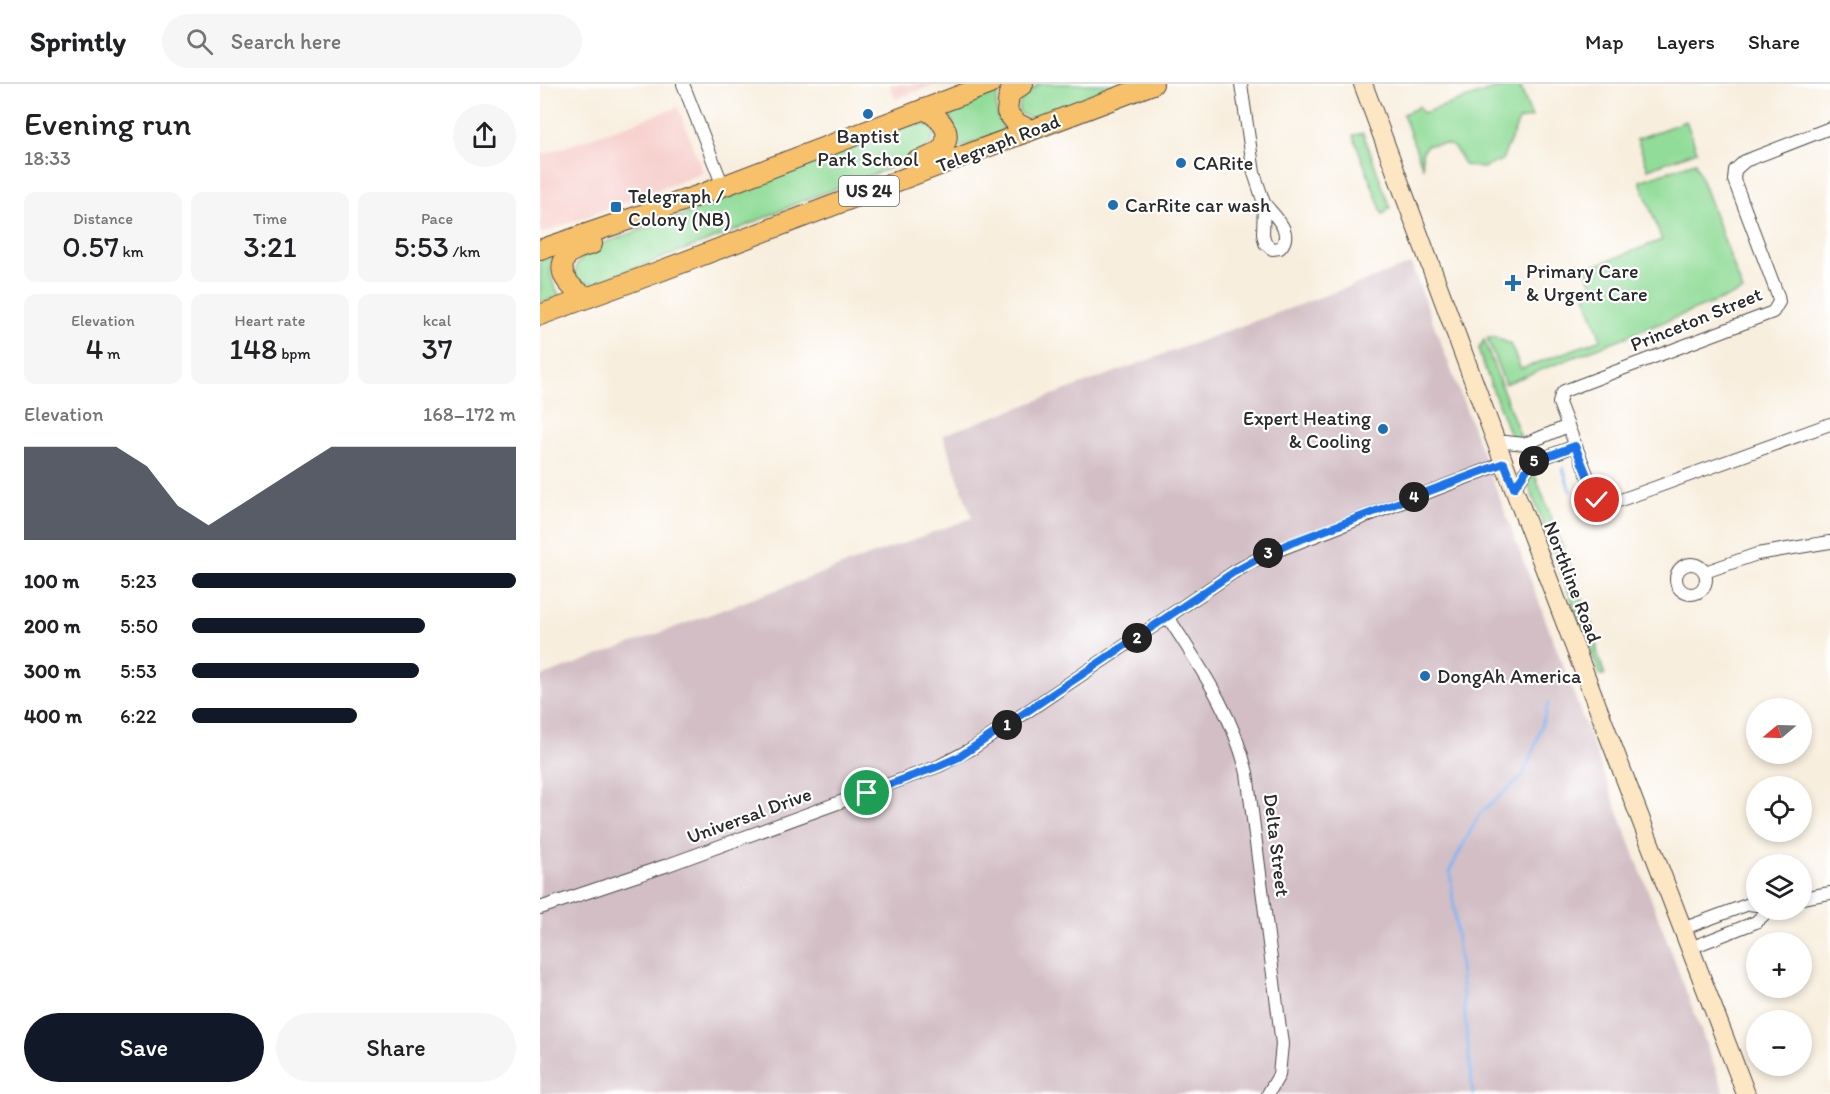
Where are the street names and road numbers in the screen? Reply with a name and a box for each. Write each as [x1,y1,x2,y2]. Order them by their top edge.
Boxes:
street label: Telegraph Road [933,108,1063,178]
road number: US 24 [839,176,899,206]
street label: Princeton Street [1627,281,1766,356]
street label: Northline Road [1539,518,1607,646]
street label: Universal Drive [683,781,815,849]
street label: Delta Street [1259,792,1295,898]

